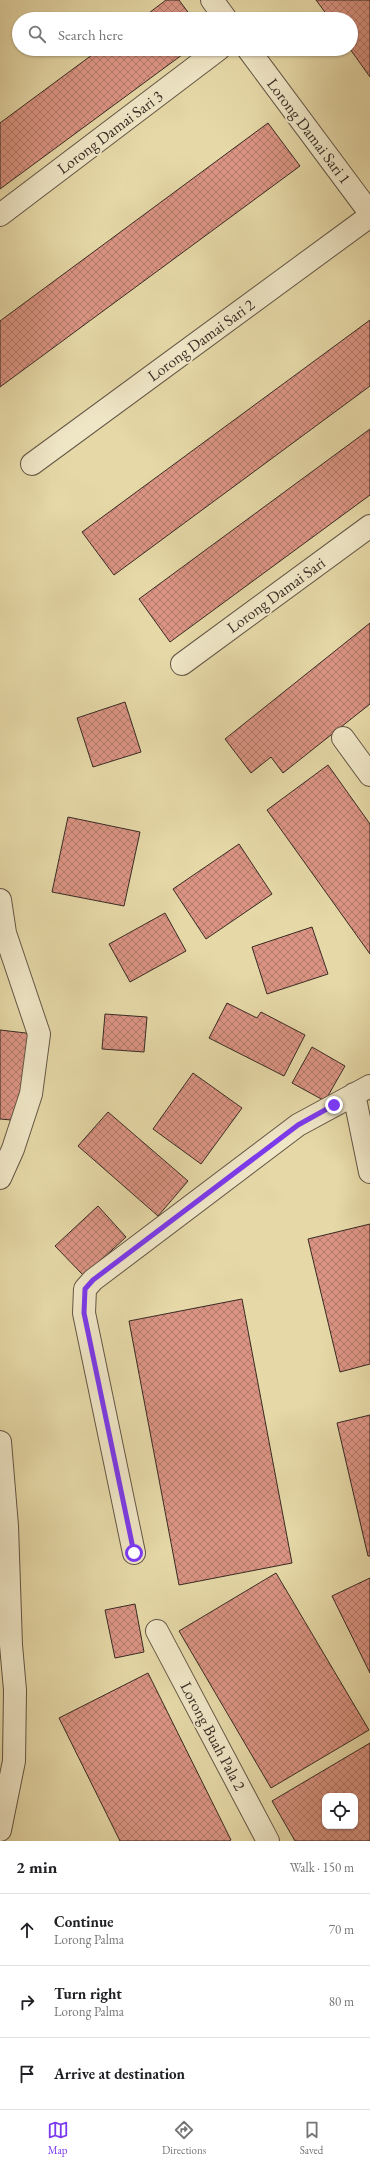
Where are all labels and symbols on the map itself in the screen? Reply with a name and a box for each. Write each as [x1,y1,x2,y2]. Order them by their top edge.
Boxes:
street label: Lorong Damai Sari 1 [262,74,356,188]
street label: Lorong Damai Sari 3 [53,85,167,179]
street label: Lorong Damai Sari 2 [143,294,259,386]
street label: Lorong Damai Sari [223,552,329,638]
route end [325,1096,343,1114]
route start [125,1544,143,1562]
street label: Lorong Buah Pala 2 [175,1678,251,1794]

